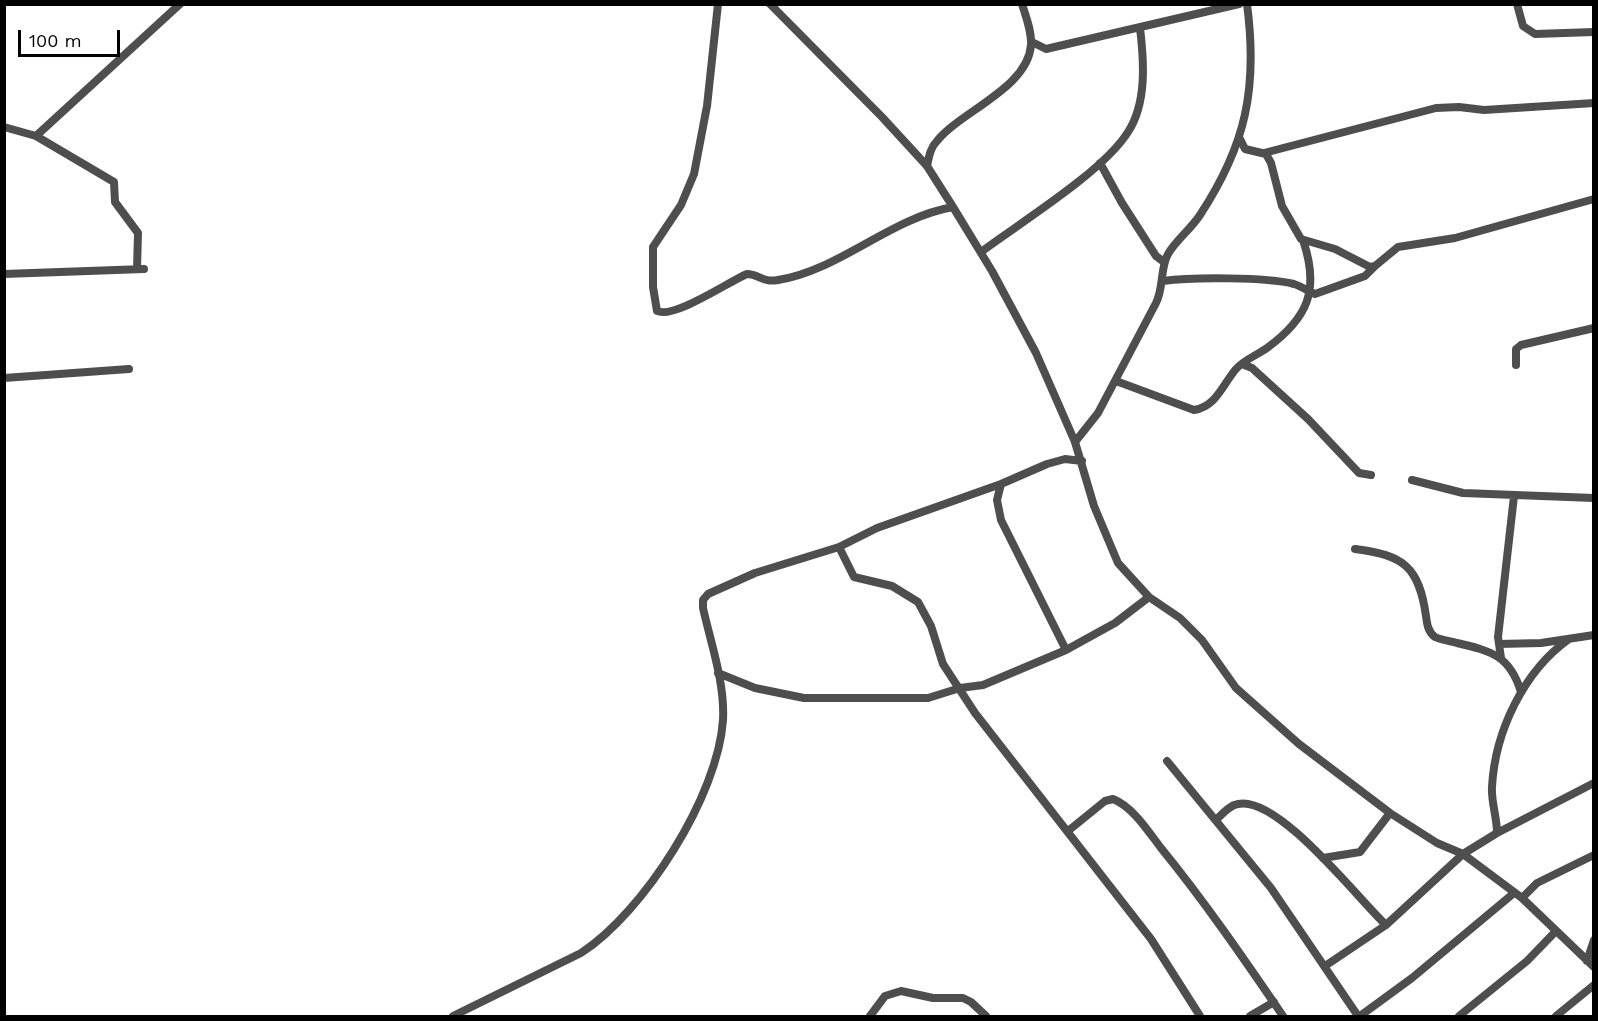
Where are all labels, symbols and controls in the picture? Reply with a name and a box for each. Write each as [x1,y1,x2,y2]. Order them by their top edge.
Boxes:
scale bar [21,18,123,56]
text: 100 m [29,30,82,51]

